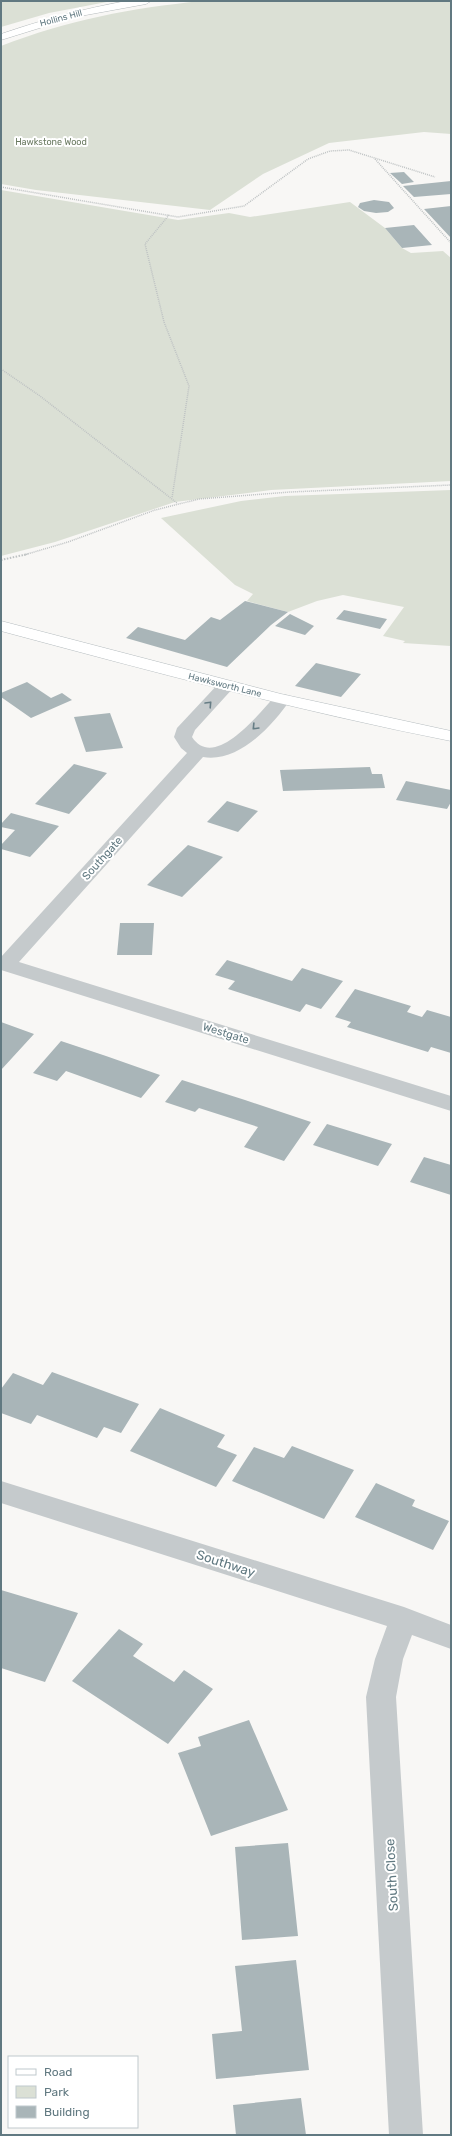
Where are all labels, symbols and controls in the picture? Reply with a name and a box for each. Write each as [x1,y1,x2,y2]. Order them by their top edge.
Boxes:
street label: Hollins Hill [39,8,83,28]
park label: Hawkstone Wood [15,137,87,147]
street label: Hawksworth Lane [187,671,263,699]
one-way arrow [204,701,212,709]
one-way arrow [252,722,260,730]
street label: Southgate [80,834,125,883]
street label: Westgate [201,1020,251,1047]
street label: Southway [195,1547,257,1580]
street label: South Close [382,1838,401,1912]
legend [8,2056,138,2128]
text: Road [44,2065,72,2079]
text: Park [44,2085,70,2099]
text: Building [44,2105,90,2119]

